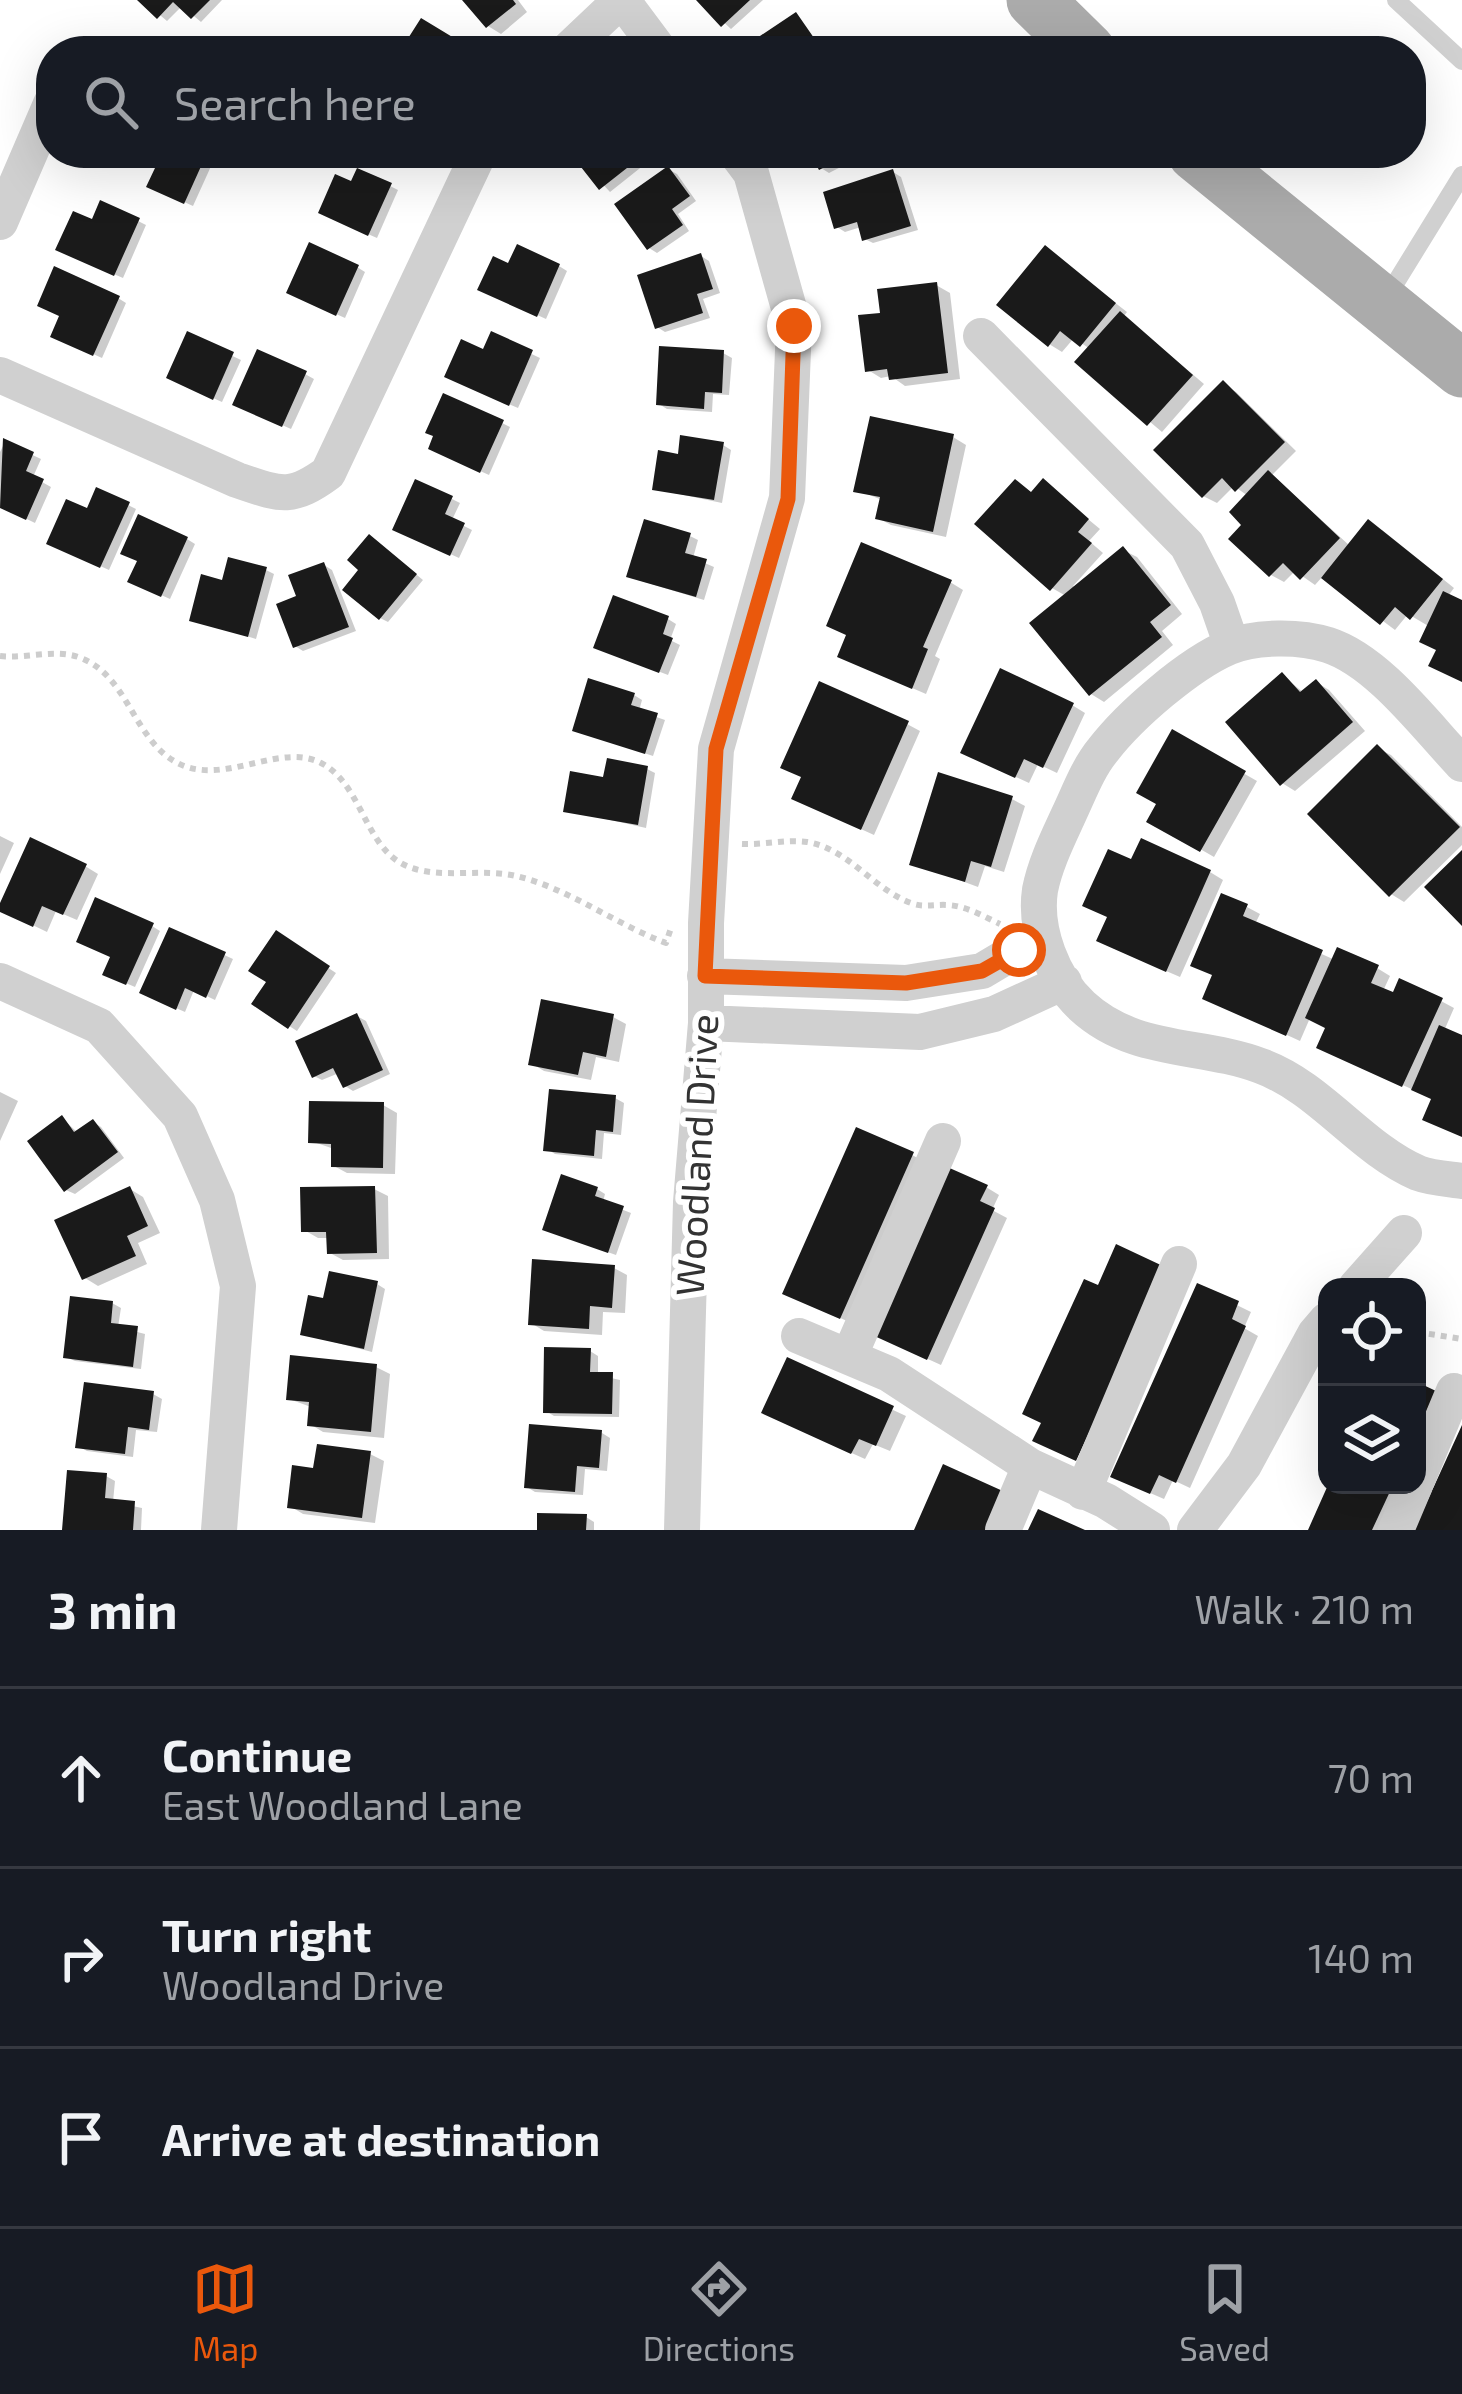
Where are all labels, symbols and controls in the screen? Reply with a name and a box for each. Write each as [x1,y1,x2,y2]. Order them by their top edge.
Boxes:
search box [36,36,1426,168]
icon: search [78,69,144,135]
text: Search here [174,75,416,129]
route end [767,299,821,353]
route start [992,923,1046,977]
street label: Woodland Drive [665,1013,726,1297]
map controls [1318,1278,1426,1494]
button: locate [1318,1278,1426,1386]
button: layers [1318,1386,1426,1494]
text: 3 min [48,1578,178,1639]
text: Walk · 210 m [1195,1585,1414,1632]
text: Continue [162,1727,352,1781]
icon: ahead [48,1745,114,1811]
text: 70 m [1328,1754,1414,1801]
text: East Woodland Lane [162,1781,523,1828]
text: Turn right [162,1907,371,1961]
icon: right [48,1925,114,1991]
text: 140 m [1308,1934,1414,1981]
text: Woodland Drive [162,1961,444,2008]
icon: arrive [48,2105,114,2171]
text: Arrive at destination [162,2111,600,2165]
tab: Map [192,2256,258,2368]
tab: Directions [643,2256,795,2368]
tab: Saved [1179,2256,1270,2368]

